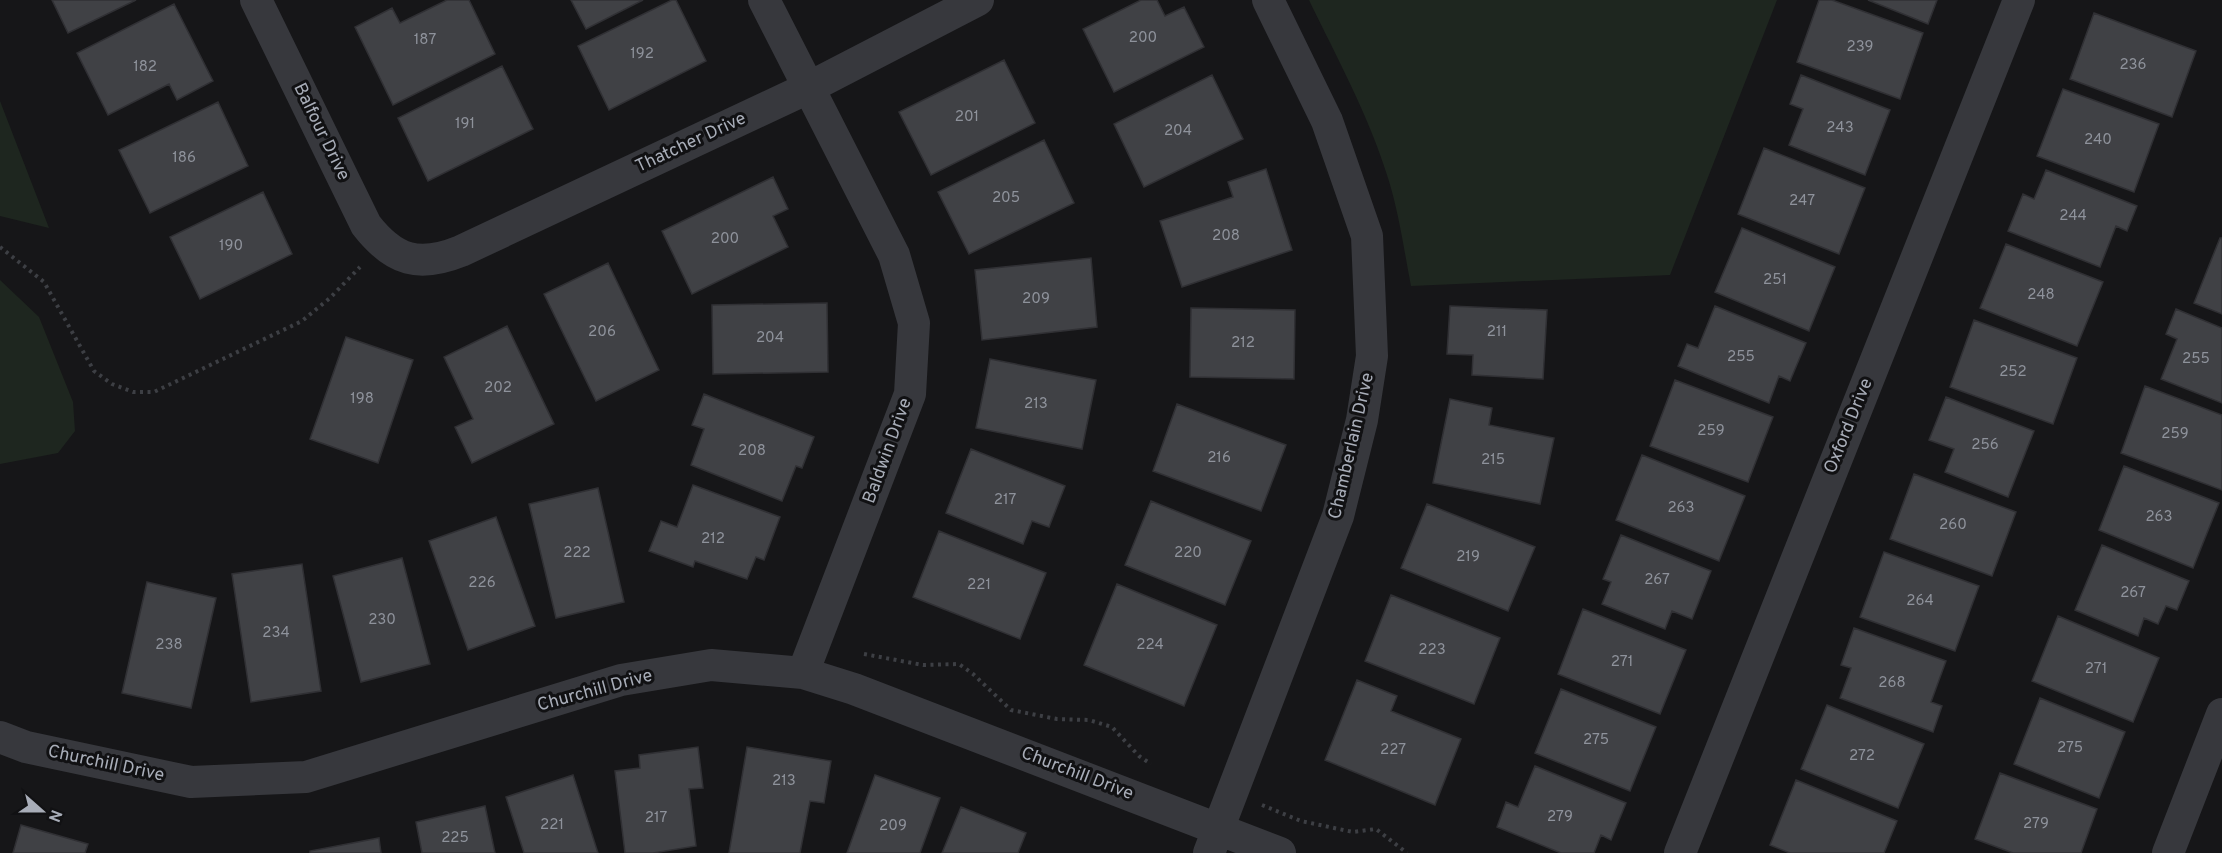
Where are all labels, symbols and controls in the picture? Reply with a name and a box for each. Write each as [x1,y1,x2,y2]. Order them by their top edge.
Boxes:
house number: 200 [1129,29,1157,48]
house number: 187 [414,31,436,50]
house number: 239 [1847,38,1873,57]
house number: 192 [630,45,654,64]
house number: 236 [2119,56,2147,75]
house number: 182 [133,58,157,77]
street label: Balfour Drive [287,79,355,185]
street label: Thatcher Drive [632,107,750,179]
house number: 201 [955,108,979,127]
house number: 191 [455,115,475,134]
house number: 243 [1826,119,1854,138]
house number: 204 [1164,122,1192,141]
house number: 240 [2084,131,2112,150]
house number: 186 [172,149,196,168]
house number: 205 [992,189,1020,208]
house number: 247 [1789,192,1815,211]
house number: 244 [2059,207,2087,226]
house number: 208 [1212,227,1240,246]
house number: 200 [711,230,739,249]
house number: 190 [219,237,243,256]
house number: 251 [1763,271,1787,290]
house number: 248 [2027,286,2055,305]
house number: 209 [1022,290,1050,309]
house number: 206 [588,323,616,342]
house number: 211 [1487,323,1507,342]
house number: 204 [756,329,784,348]
house number: 212 [1231,334,1255,353]
house number: 255 [1727,348,1755,367]
house number: 255 [2182,350,2210,369]
house number: 252 [1999,363,2027,382]
street label: Chamberlain Drive [1324,370,1380,522]
street label: Oxford Drive [1819,375,1879,477]
house number: 202 [484,379,512,398]
house number: 198 [350,390,374,409]
street label: Baldwin Drive [858,395,918,507]
house number: 213 [1024,395,1048,414]
house number: 259 [1697,422,1725,441]
house number: 259 [2161,425,2189,444]
house number: 256 [1971,436,1999,455]
house number: 208 [738,442,766,461]
house number: 216 [1207,449,1231,468]
house number: 215 [1481,451,1505,470]
house number: 217 [994,491,1016,510]
house number: 263 [1667,499,1695,518]
house number: 263 [2145,508,2173,527]
house number: 260 [1939,516,1967,535]
house number: 212 [701,530,725,549]
house number: 222 [563,544,591,563]
house number: 220 [1174,544,1202,563]
house number: 219 [1456,548,1480,567]
house number: 267 [1644,571,1670,590]
house number: 226 [468,574,496,593]
house number: 221 [967,576,991,595]
house number: 267 [2120,584,2146,603]
house number: 264 [1906,592,1934,611]
house number: 230 [368,611,396,630]
house number: 234 [262,624,290,643]
house number: 238 [155,636,183,655]
house number: 224 [1136,636,1164,655]
house number: 223 [1418,641,1446,660]
house number: 271 [1611,653,1633,672]
house number: 271 [2085,660,2107,679]
street label: Churchill Drive [535,665,655,717]
house number: 268 [1878,674,1906,693]
house number: 275 [1583,731,1609,750]
house number: 275 [2057,739,2083,758]
street label: Churchill Drive [46,740,166,788]
house number: 227 [1380,741,1406,760]
street label: Churchill Drive [1018,742,1136,806]
house number: 272 [1849,747,1875,766]
house number: 213 [772,772,796,791]
north arrow [12,781,72,841]
text: N [43,807,66,825]
house number: 279 [1547,808,1573,827]
house number: 217 [645,809,667,828]
house number: 279 [2023,815,2049,834]
house number: 221 [540,816,564,835]
house number: 209 [879,817,907,836]
house number: 225 [441,829,469,848]

